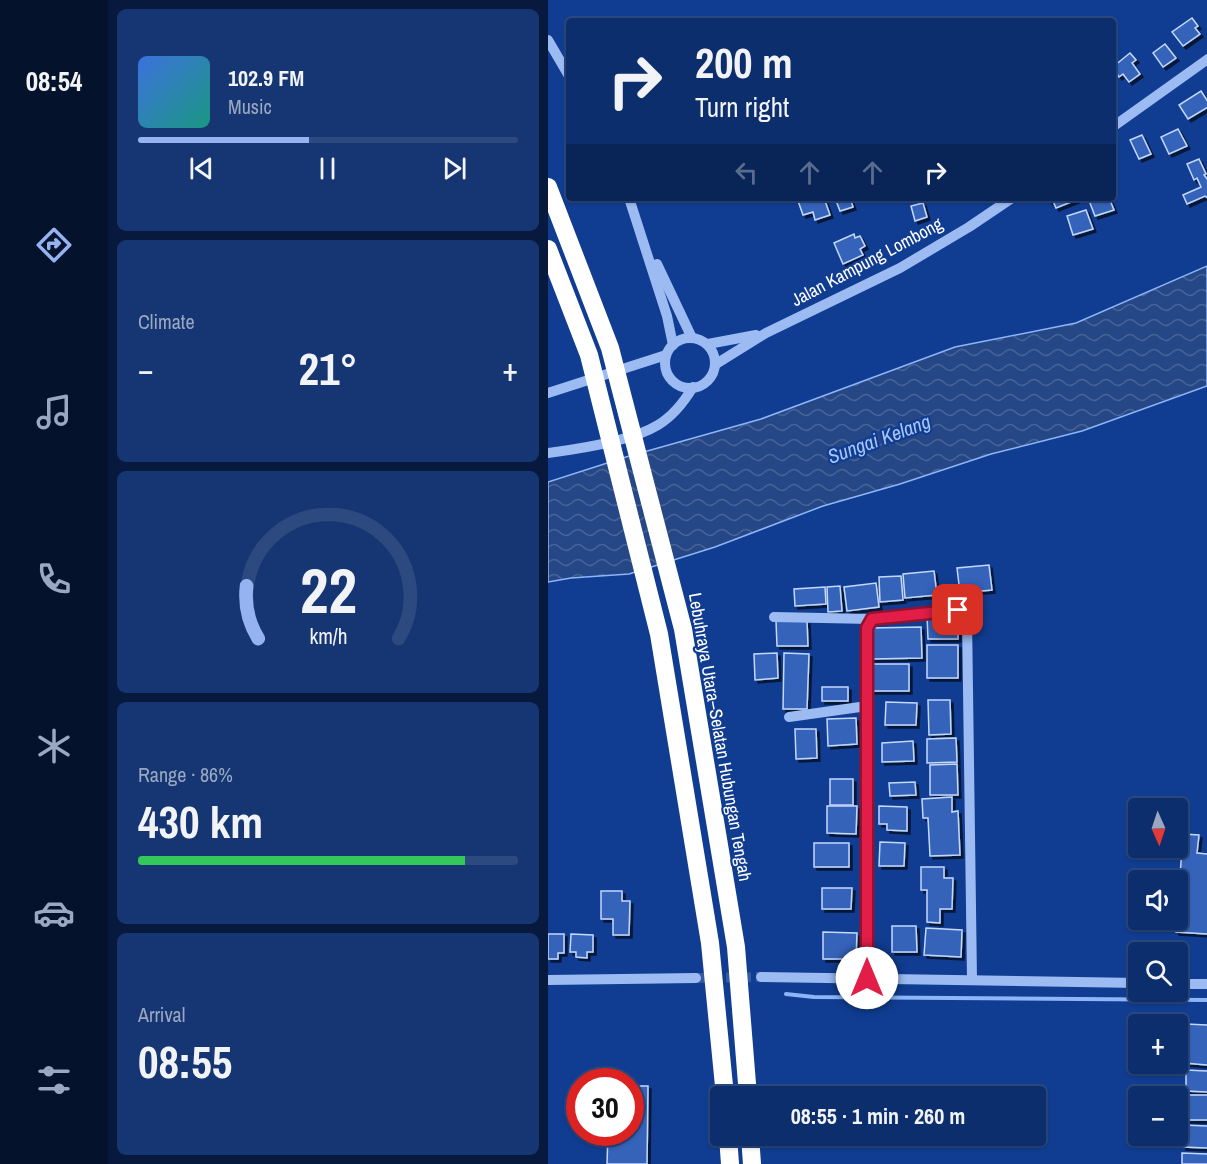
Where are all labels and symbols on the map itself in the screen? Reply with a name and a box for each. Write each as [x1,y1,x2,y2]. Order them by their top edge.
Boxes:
street label: Jalan Kampung Lombong [787,211,948,312]
water label: Sungai Kelang [824,407,934,470]
pin [932,584,983,635]
street label: Lebuhraya Utara–Selatan Hubungan Tengah [683,591,758,883]
north arrow [1128,798,1188,858]
position arrow [835,946,899,1010]
speed limit sign: 30 [566,1068,644,1146]

